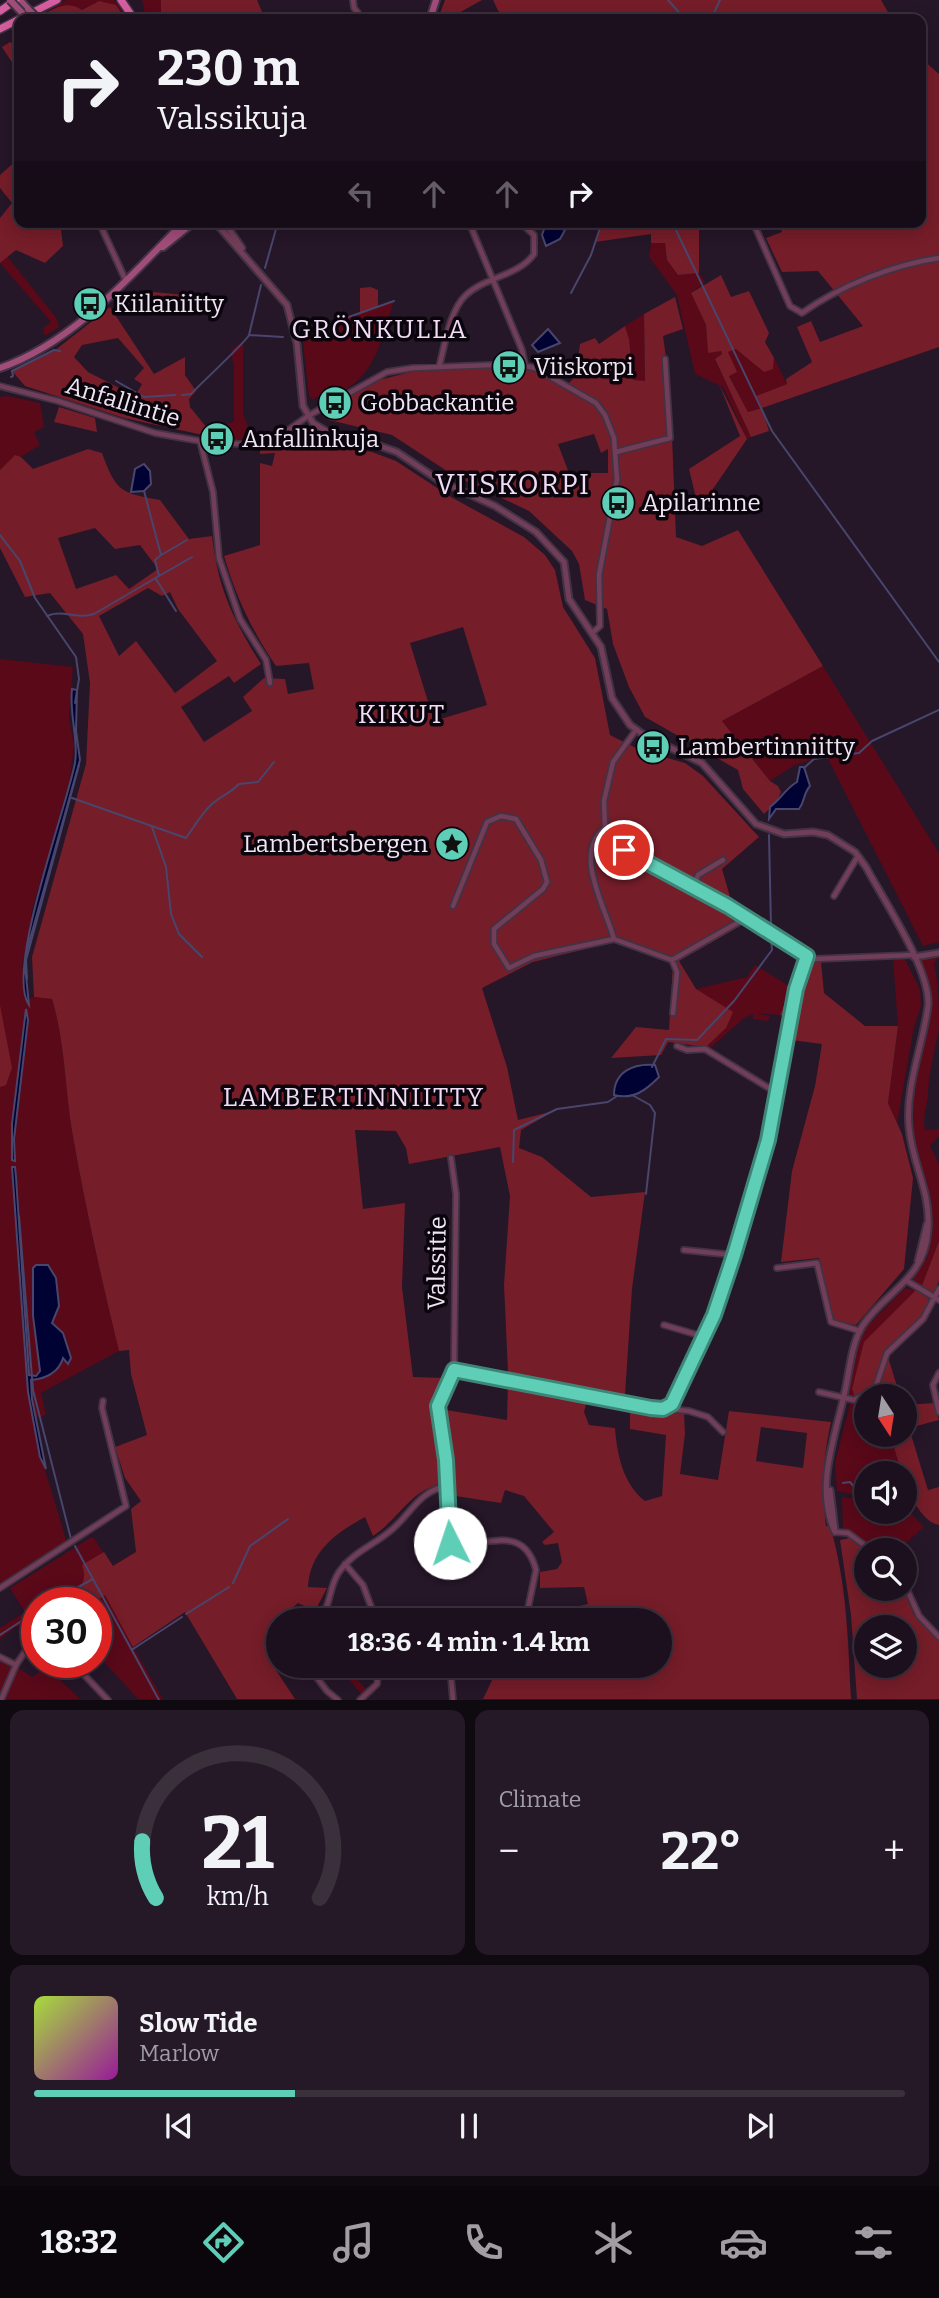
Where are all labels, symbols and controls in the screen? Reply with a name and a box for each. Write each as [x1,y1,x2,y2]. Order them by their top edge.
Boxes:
text: 230 m [157,39,300,98]
icon: right [42,42,133,133]
text: Valssikuja [157,99,307,137]
icon: left [342,175,380,213]
icon: ahead [415,175,453,213]
icon: ahead [488,175,526,213]
icon: right [561,175,599,213]
bus stop icon: Kiilaniitty [71,285,109,323]
place label: Kiilaniitty [114,290,224,318]
district label: GRÖNKULLA [292,314,468,345]
bus stop icon: Viiskorpi [490,348,528,386]
place label: Viiskorpi [534,353,634,381]
street label: Anfallintie [62,371,184,433]
bus stop icon: Gobbackantie [316,384,354,422]
place label: Gobbackantie [360,389,514,417]
bus stop icon: Anfallinkuja [198,420,236,458]
place label: Anfallinkuja [242,425,379,453]
district label: VIISKORPI [435,468,591,501]
bus stop icon: Apilarinne [599,484,637,522]
place label: Apilarinne [642,489,761,517]
district label: KIKUT [358,699,446,730]
bus stop icon: Lambertinniitty [634,728,672,766]
place label: Lambertinniitty [678,733,855,761]
pin [594,820,654,880]
place icon: Lambertsbergen [433,825,471,863]
place label: Lambertsbergen [243,830,428,858]
icon: arrive [605,831,643,869]
district label: LAMBERTINNIITTY [223,1082,485,1113]
street label: Valssitie [422,1216,452,1310]
north arrow [854,1384,917,1447]
map controls [854,1384,917,1678]
button: sound [854,1461,917,1524]
position arrow [413,1506,487,1580]
button: search [854,1538,917,1601]
speed limit sign: 30 [21,1587,112,1678]
button: layers [854,1615,917,1678]
text: 18:36 · 4 min · 1.4 km [348,1627,590,1658]
text: Climate [499,1785,581,1813]
text: 21 [201,1801,274,1888]
text: 22° [661,1820,742,1883]
text: − [499,1828,519,1874]
text: + [883,1828,905,1874]
text: km/h [206,1882,269,1912]
text: Slow Tide [139,2008,258,2039]
text: Marlow [139,2039,219,2067]
icon: previous [160,2107,198,2145]
icon: pause [450,2107,488,2145]
icon: next [741,2107,779,2145]
icon: directions [199,2218,248,2267]
icon: music [329,2218,378,2267]
icon: phone [459,2218,508,2267]
icon: climate [589,2218,638,2267]
icon: car [719,2218,768,2267]
icon: filters [849,2218,898,2267]
text: 18:32 [41,2223,118,2261]

